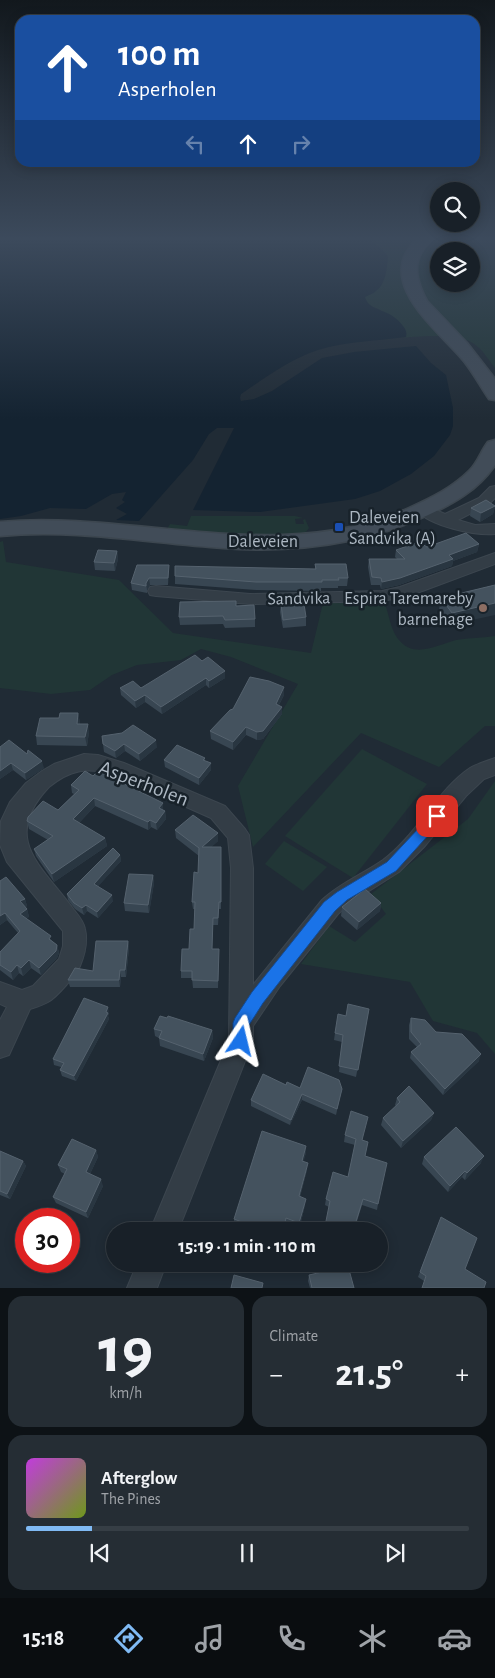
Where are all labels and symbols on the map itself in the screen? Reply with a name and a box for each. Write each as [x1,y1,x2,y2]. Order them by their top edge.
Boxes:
place label: Daleveien Sandvika (A) [349,509,436,548]
marker: Daleveien Sandvika (A) [333,521,345,533]
street label: Daleveien [228,533,298,551]
street label: Sandvika [267,589,331,609]
place label: Espira Taremareby barnehage [344,590,473,629]
marker: Espira Taremareby barnehage [477,602,489,614]
street label: Asperholen [96,757,191,810]
pin [416,795,458,837]
position arrow [214,1014,266,1066]
speed limit sign: 30 [15,1208,80,1273]

